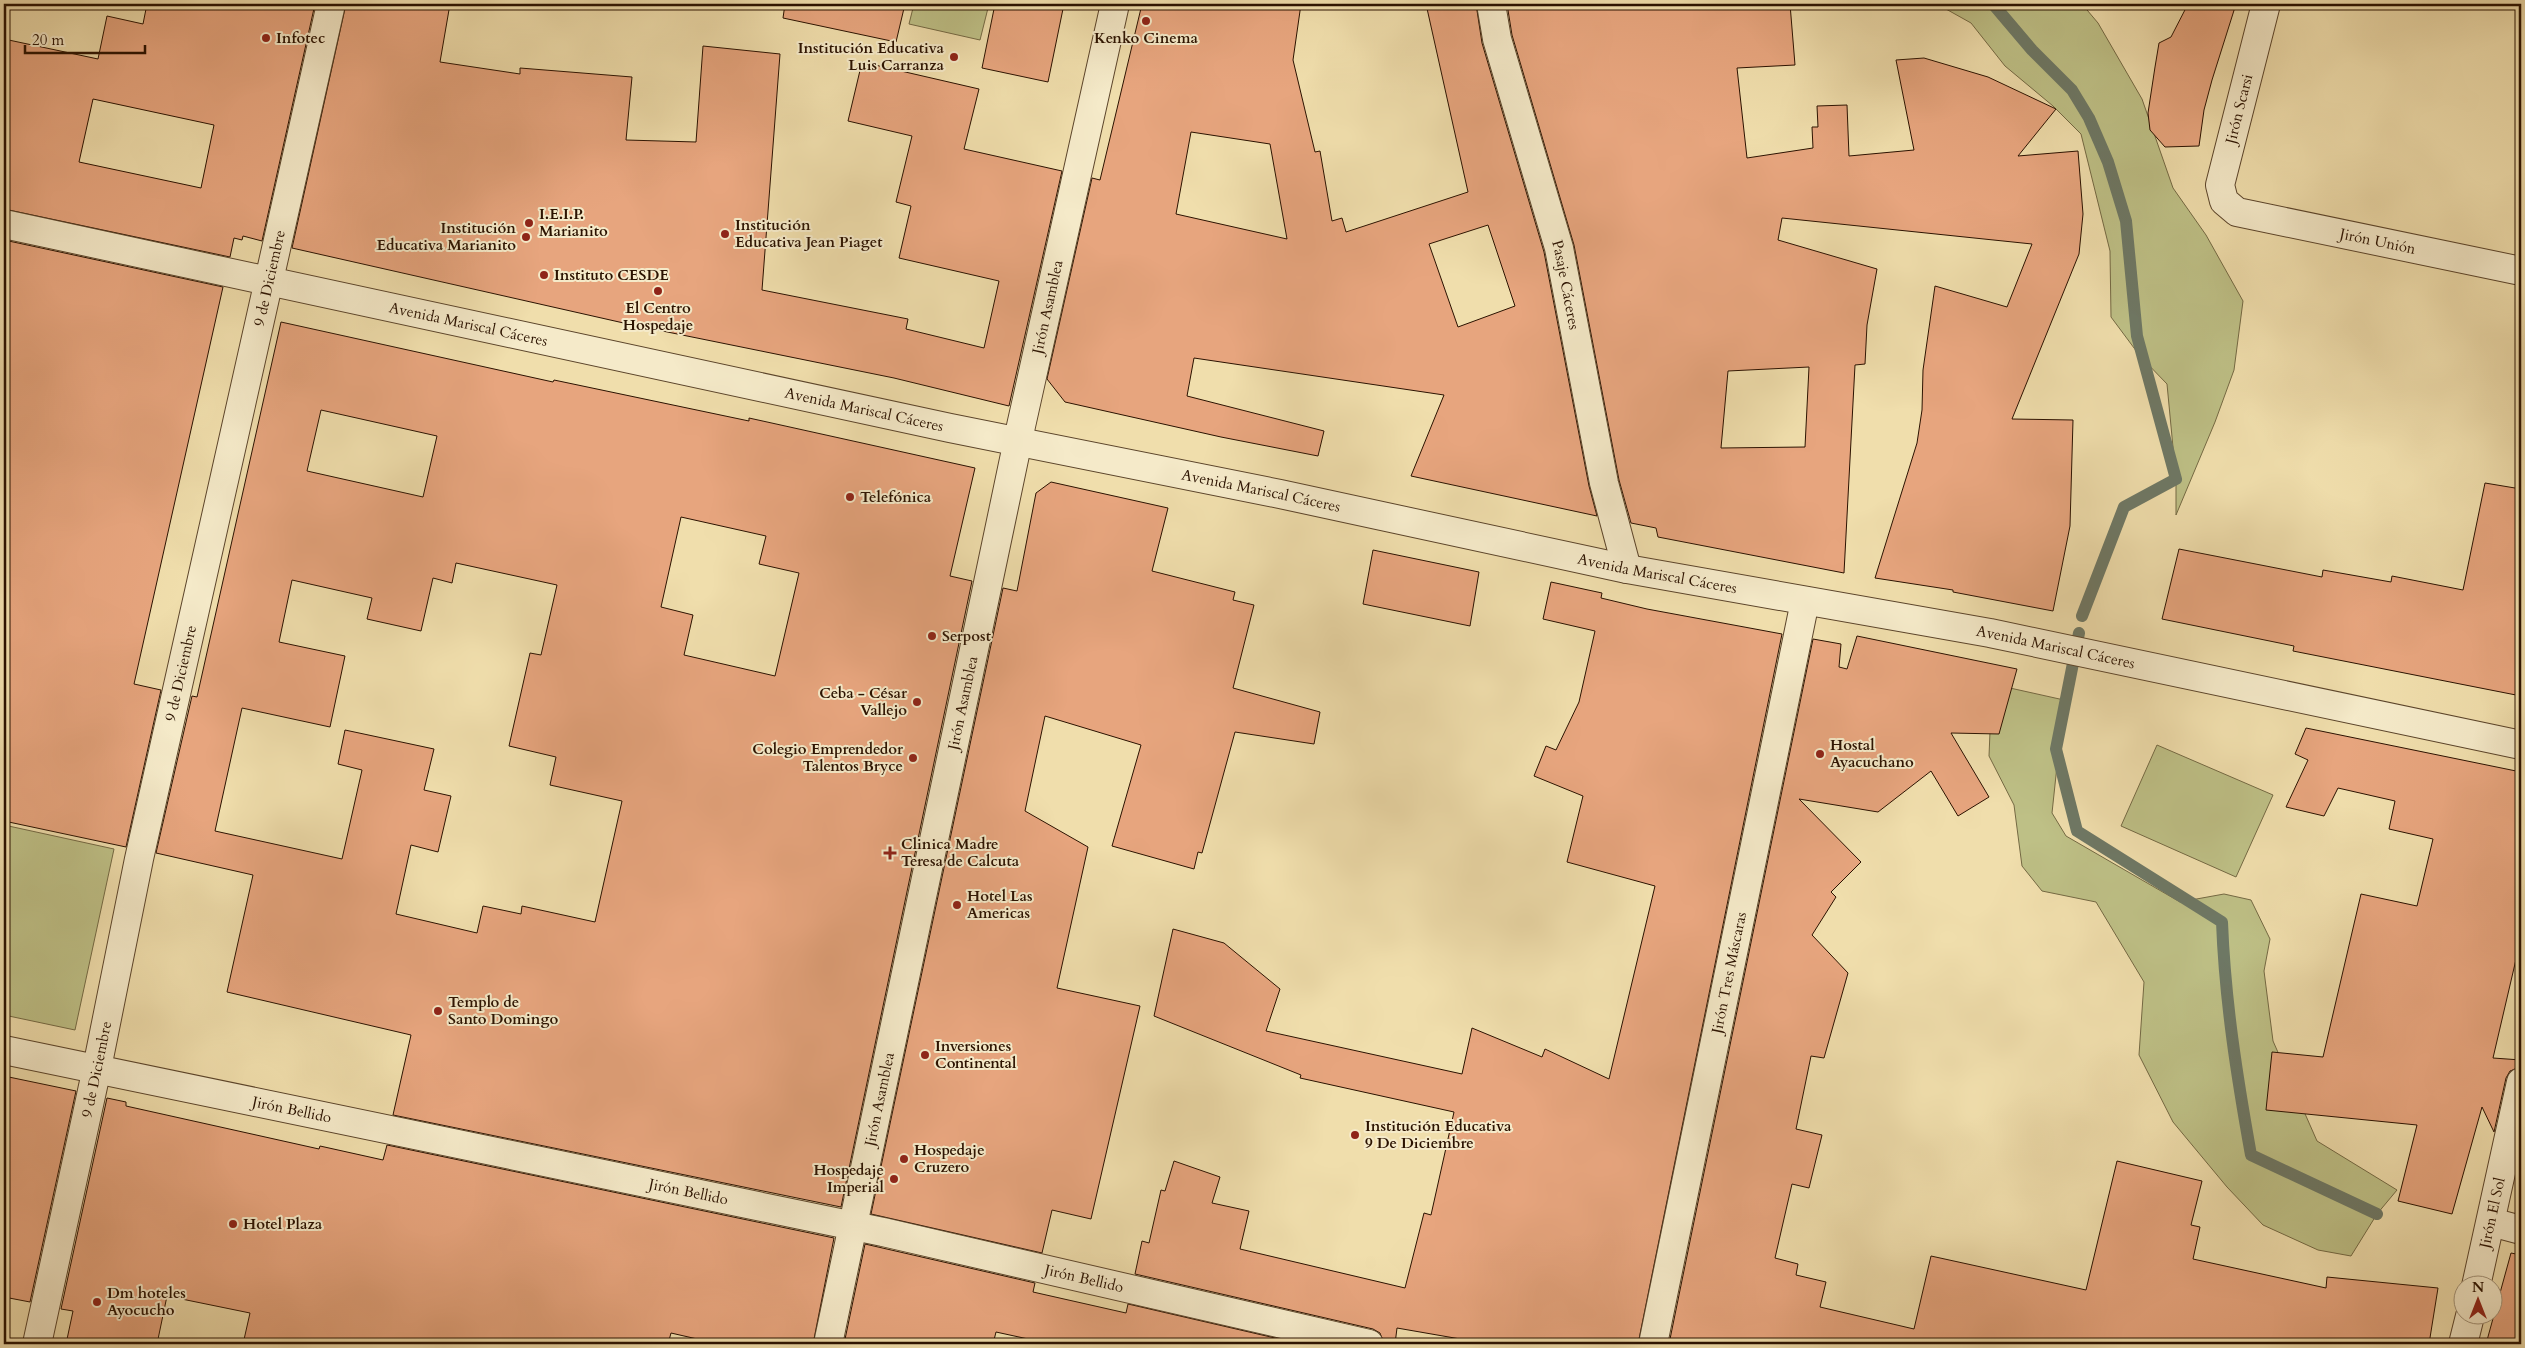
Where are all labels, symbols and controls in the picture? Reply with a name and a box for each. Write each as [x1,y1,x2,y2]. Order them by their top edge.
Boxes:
marker: Kenko Cinema [1140,15,1152,27]
scale bar [25,22,145,54]
place label: Infotec [276,28,325,48]
place label: Kenko Cinema [1094,28,1199,48]
text: 20 m [32,30,64,50]
marker: Infotec [260,32,272,44]
place label: Institución Educativa Luis Carranza [798,38,945,75]
marker: Institución Educativa Luis Carranza [948,51,960,63]
street label: Jirón Scarsi [2220,72,2257,148]
place label: I.E.I.P. Marianito [539,204,608,241]
place label: Institución Educativa Jean Piaget [735,215,883,252]
marker: I.E.I.P. Marianito [523,217,535,229]
place label: Institución Educativa Marianito [376,218,516,255]
street label: Jirón Unión [2336,223,2418,259]
street label: 9 de Diciembre [249,228,290,328]
marker: Institución Educativa Jean Piaget [719,228,731,240]
marker: Institución Educativa Marianito [520,231,532,243]
street label: Pasaje Cáceres [1547,238,1584,331]
street label: Jirón Asamblea [1027,258,1068,358]
place label: Instituto CESDE [554,265,669,285]
marker: Instituto CESDE [538,269,550,281]
marker: El Centro Hospedaje [652,285,664,297]
street label: Avenida Mariscal Cáceres [387,297,550,351]
place label: El Centro Hospedaje [623,298,693,335]
street label: Avenida Mariscal Cáceres [783,383,945,436]
street label: Avenida Mariscal Cáceres [1180,465,1342,517]
place label: Telefónica [860,487,932,507]
marker: Telefónica [844,491,856,503]
street label: Avenida Mariscal Cáceres [1576,549,1739,598]
street label: Avenida Mariscal Cáceres [1975,621,2137,673]
street label: 9 de Diciembre [160,623,201,723]
place label: Serpost [942,626,992,646]
marker: Serpost [926,630,938,642]
street label: Jirón Asamblea [943,654,982,754]
place label: Ceba - César Vallejo [819,683,908,720]
marker: Ceba - César Vallejo [911,696,923,708]
place label: Hostal Ayacuchano [1830,735,1914,772]
place label: Colegio Emprendedor Talentos Bryce [752,739,904,776]
marker: Hostal Ayacuchano [1814,748,1826,760]
marker: Colegio Emprendedor Talentos Bryce [907,752,919,764]
place label: Clinica Madre Teresa de Calcuta [901,834,1020,871]
marker: Clinica Madre Teresa de Calcuta [883,846,897,860]
place label: Hotel Las Americas [967,886,1033,923]
marker: Hotel Las Americas [951,899,963,911]
street label: Jirón Tres Máscaras [1706,910,1751,1037]
place label: Templo de Santo Domingo [448,992,558,1029]
marker: Templo de Santo Domingo [432,1005,444,1017]
street label: 9 de Diciembre [77,1019,116,1119]
place label: Inversiones Continental [935,1036,1017,1073]
marker: Inversiones Continental [919,1049,931,1061]
street label: Jirón Asamblea [859,1050,899,1150]
street label: Jirón Bellido [249,1091,333,1128]
place label: Institución Educativa 9 De Diciembre [1365,1116,1512,1153]
marker: Institución Educativa 9 De Diciembre [1349,1129,1361,1141]
place label: Hospedaje Cruzero [914,1140,985,1177]
marker: Hospedaje Cruzero [898,1153,910,1165]
place label: Hospedaje Imperial [813,1160,885,1197]
street label: Jirón Bellido [645,1173,730,1210]
marker: Hospedaje Imperial [888,1173,900,1185]
street label: Jirón El Sol [2474,1175,2510,1252]
place label: Hotel Plaza [243,1214,323,1234]
marker: Hotel Plaza [227,1218,239,1230]
street label: Jirón Bellido [1041,1259,1126,1297]
north arrow [2452,1276,2502,1326]
text: N [2472,1278,2484,1297]
place label: Dm hoteles Ayocucho [107,1283,186,1320]
marker: Dm hoteles Ayocucho [91,1296,103,1308]

